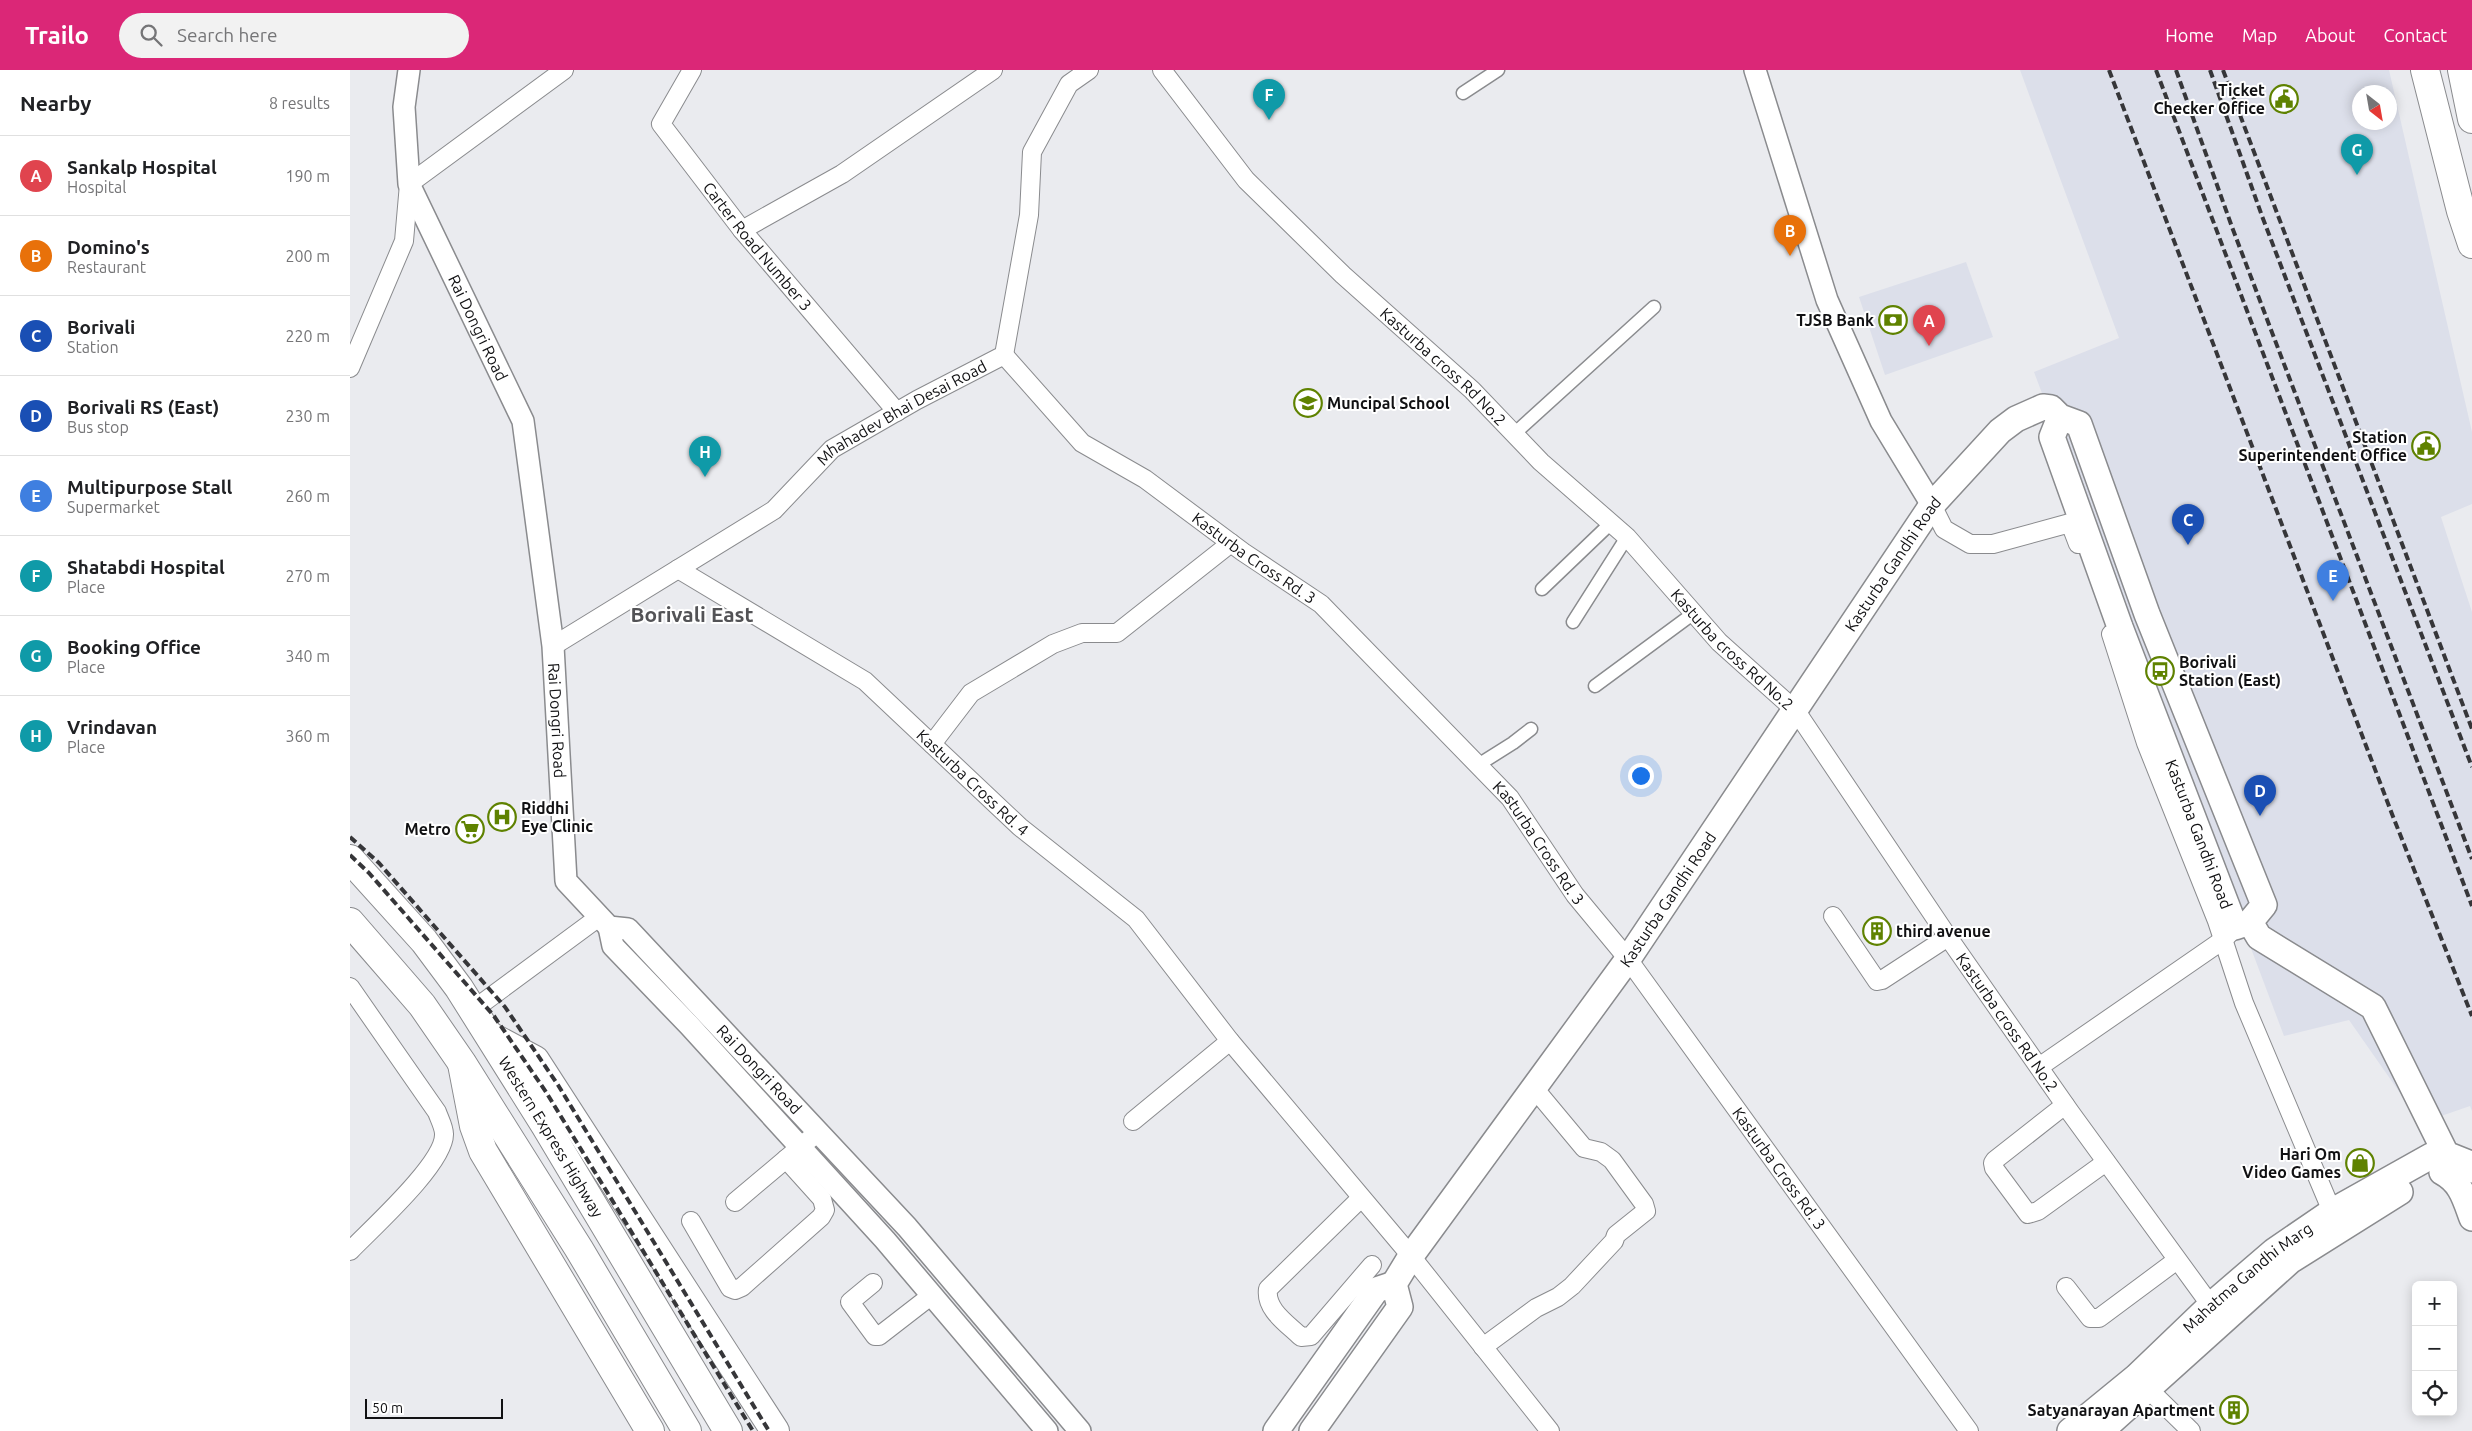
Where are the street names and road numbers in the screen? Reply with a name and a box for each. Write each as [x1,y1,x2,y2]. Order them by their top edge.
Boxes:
street label: Carter Road Number 3 [700,178,816,314]
street label: Rai Dongri Road [445,272,511,384]
street label: Kasturba cross Rd No.2 [1377,304,1510,429]
street label: Mhahadev Bhai Desai Road [813,357,989,468]
street label: Kasturba Gandhi Road [1841,493,1944,635]
street label: Kasturba Cross Rd. 3 [1189,509,1319,607]
street label: Kasturba cross Rd No.2 [1667,585,1797,713]
street label: Rai Dongri Road [545,662,569,778]
street label: Kasturba Cross Rd. 4 [913,726,1032,839]
street label: Kasturba Gandhi Road [2162,757,2236,911]
street label: Kasturba Cross Rd. 3 [1489,777,1588,908]
street label: Kasturba Gandhi Road [1616,829,1719,971]
street label: Kasturba cross Rd No.2 [1953,949,2062,1095]
street label: Rai Dongri Road [713,1021,805,1117]
street label: Western Express Highway [495,1053,607,1221]
street label: Kasturba Cross Rd. 3 [1729,1104,1829,1233]
street label: Mahatma Gandhi Marg [2179,1219,2316,1336]

